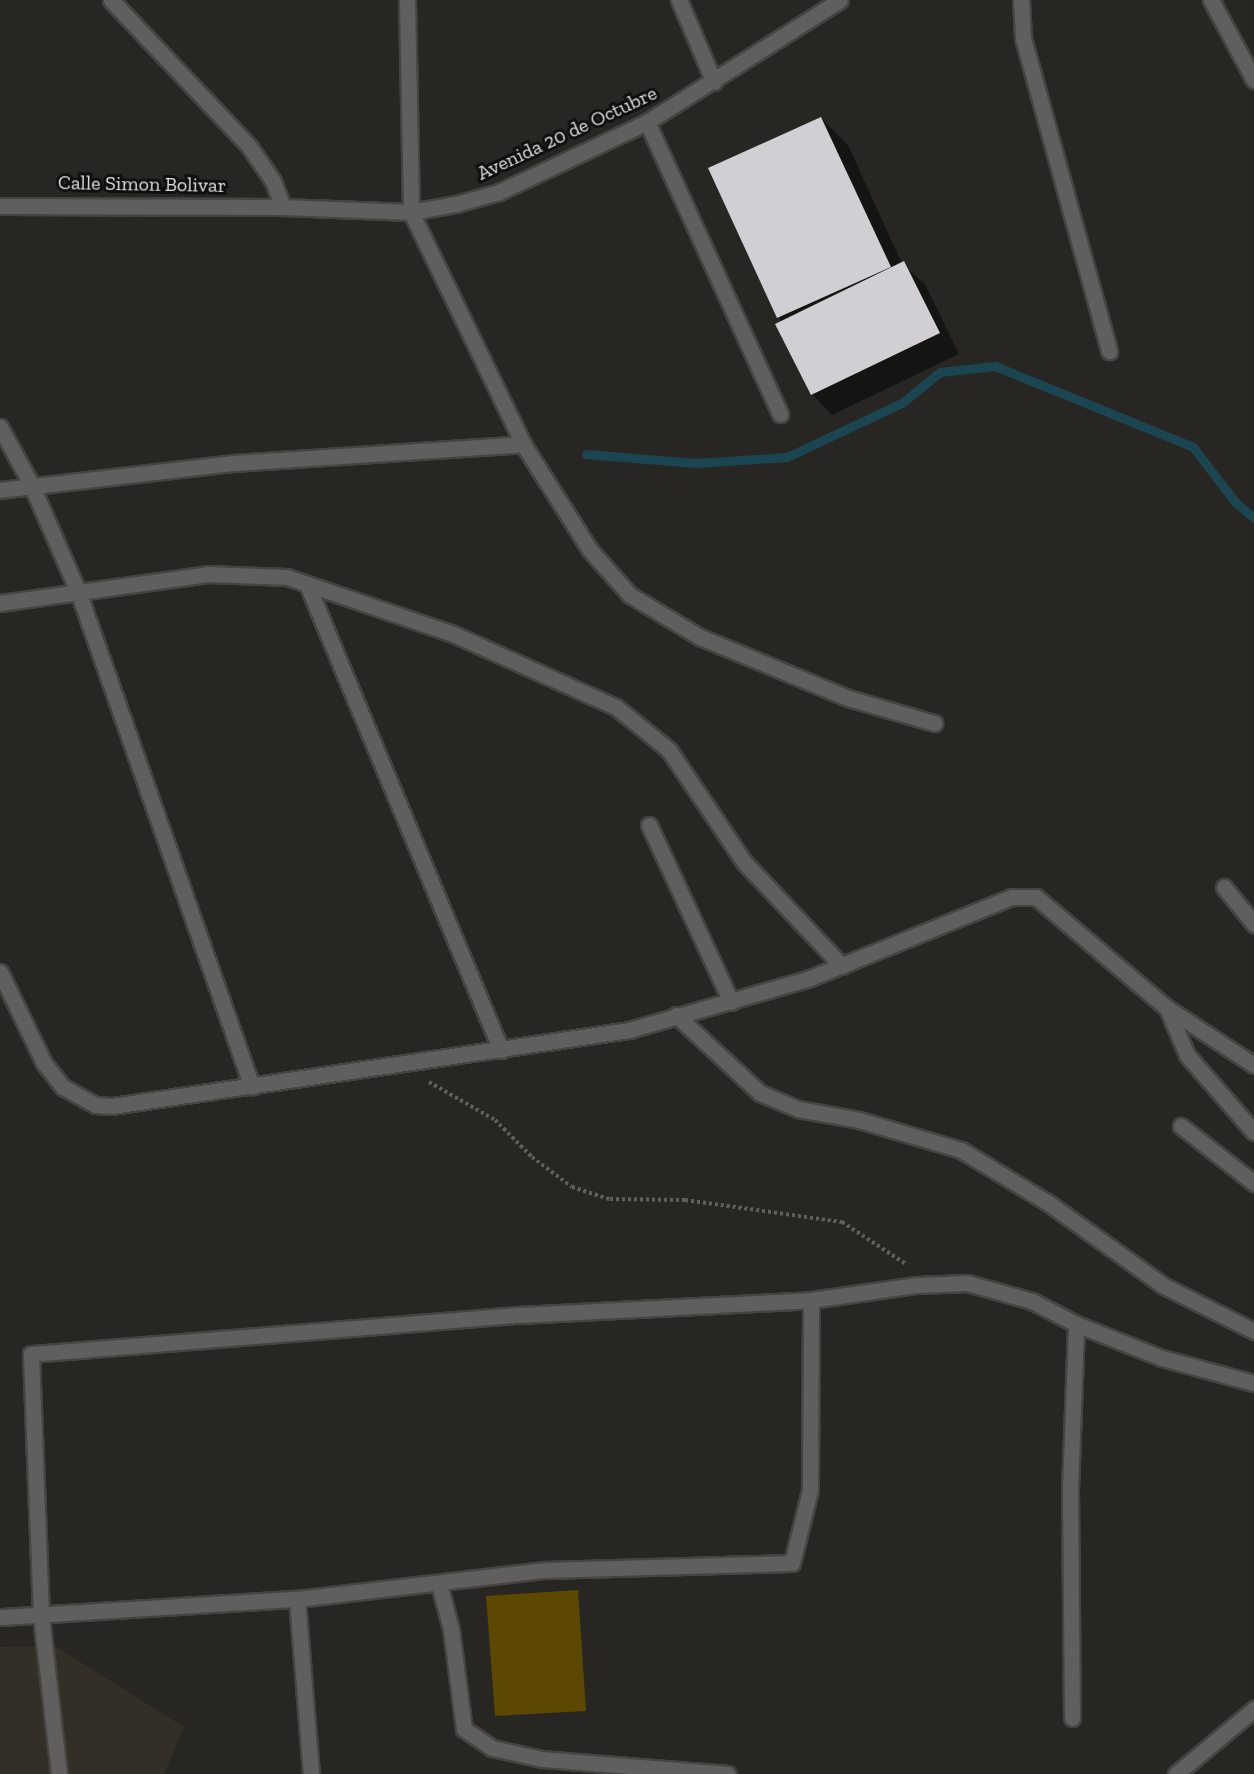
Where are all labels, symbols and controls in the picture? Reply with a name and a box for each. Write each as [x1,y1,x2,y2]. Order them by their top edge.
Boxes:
street label: Avenida 20 de Octubre [473,81,661,185]
street label: Calle Simon Bolivar [58,171,226,197]

